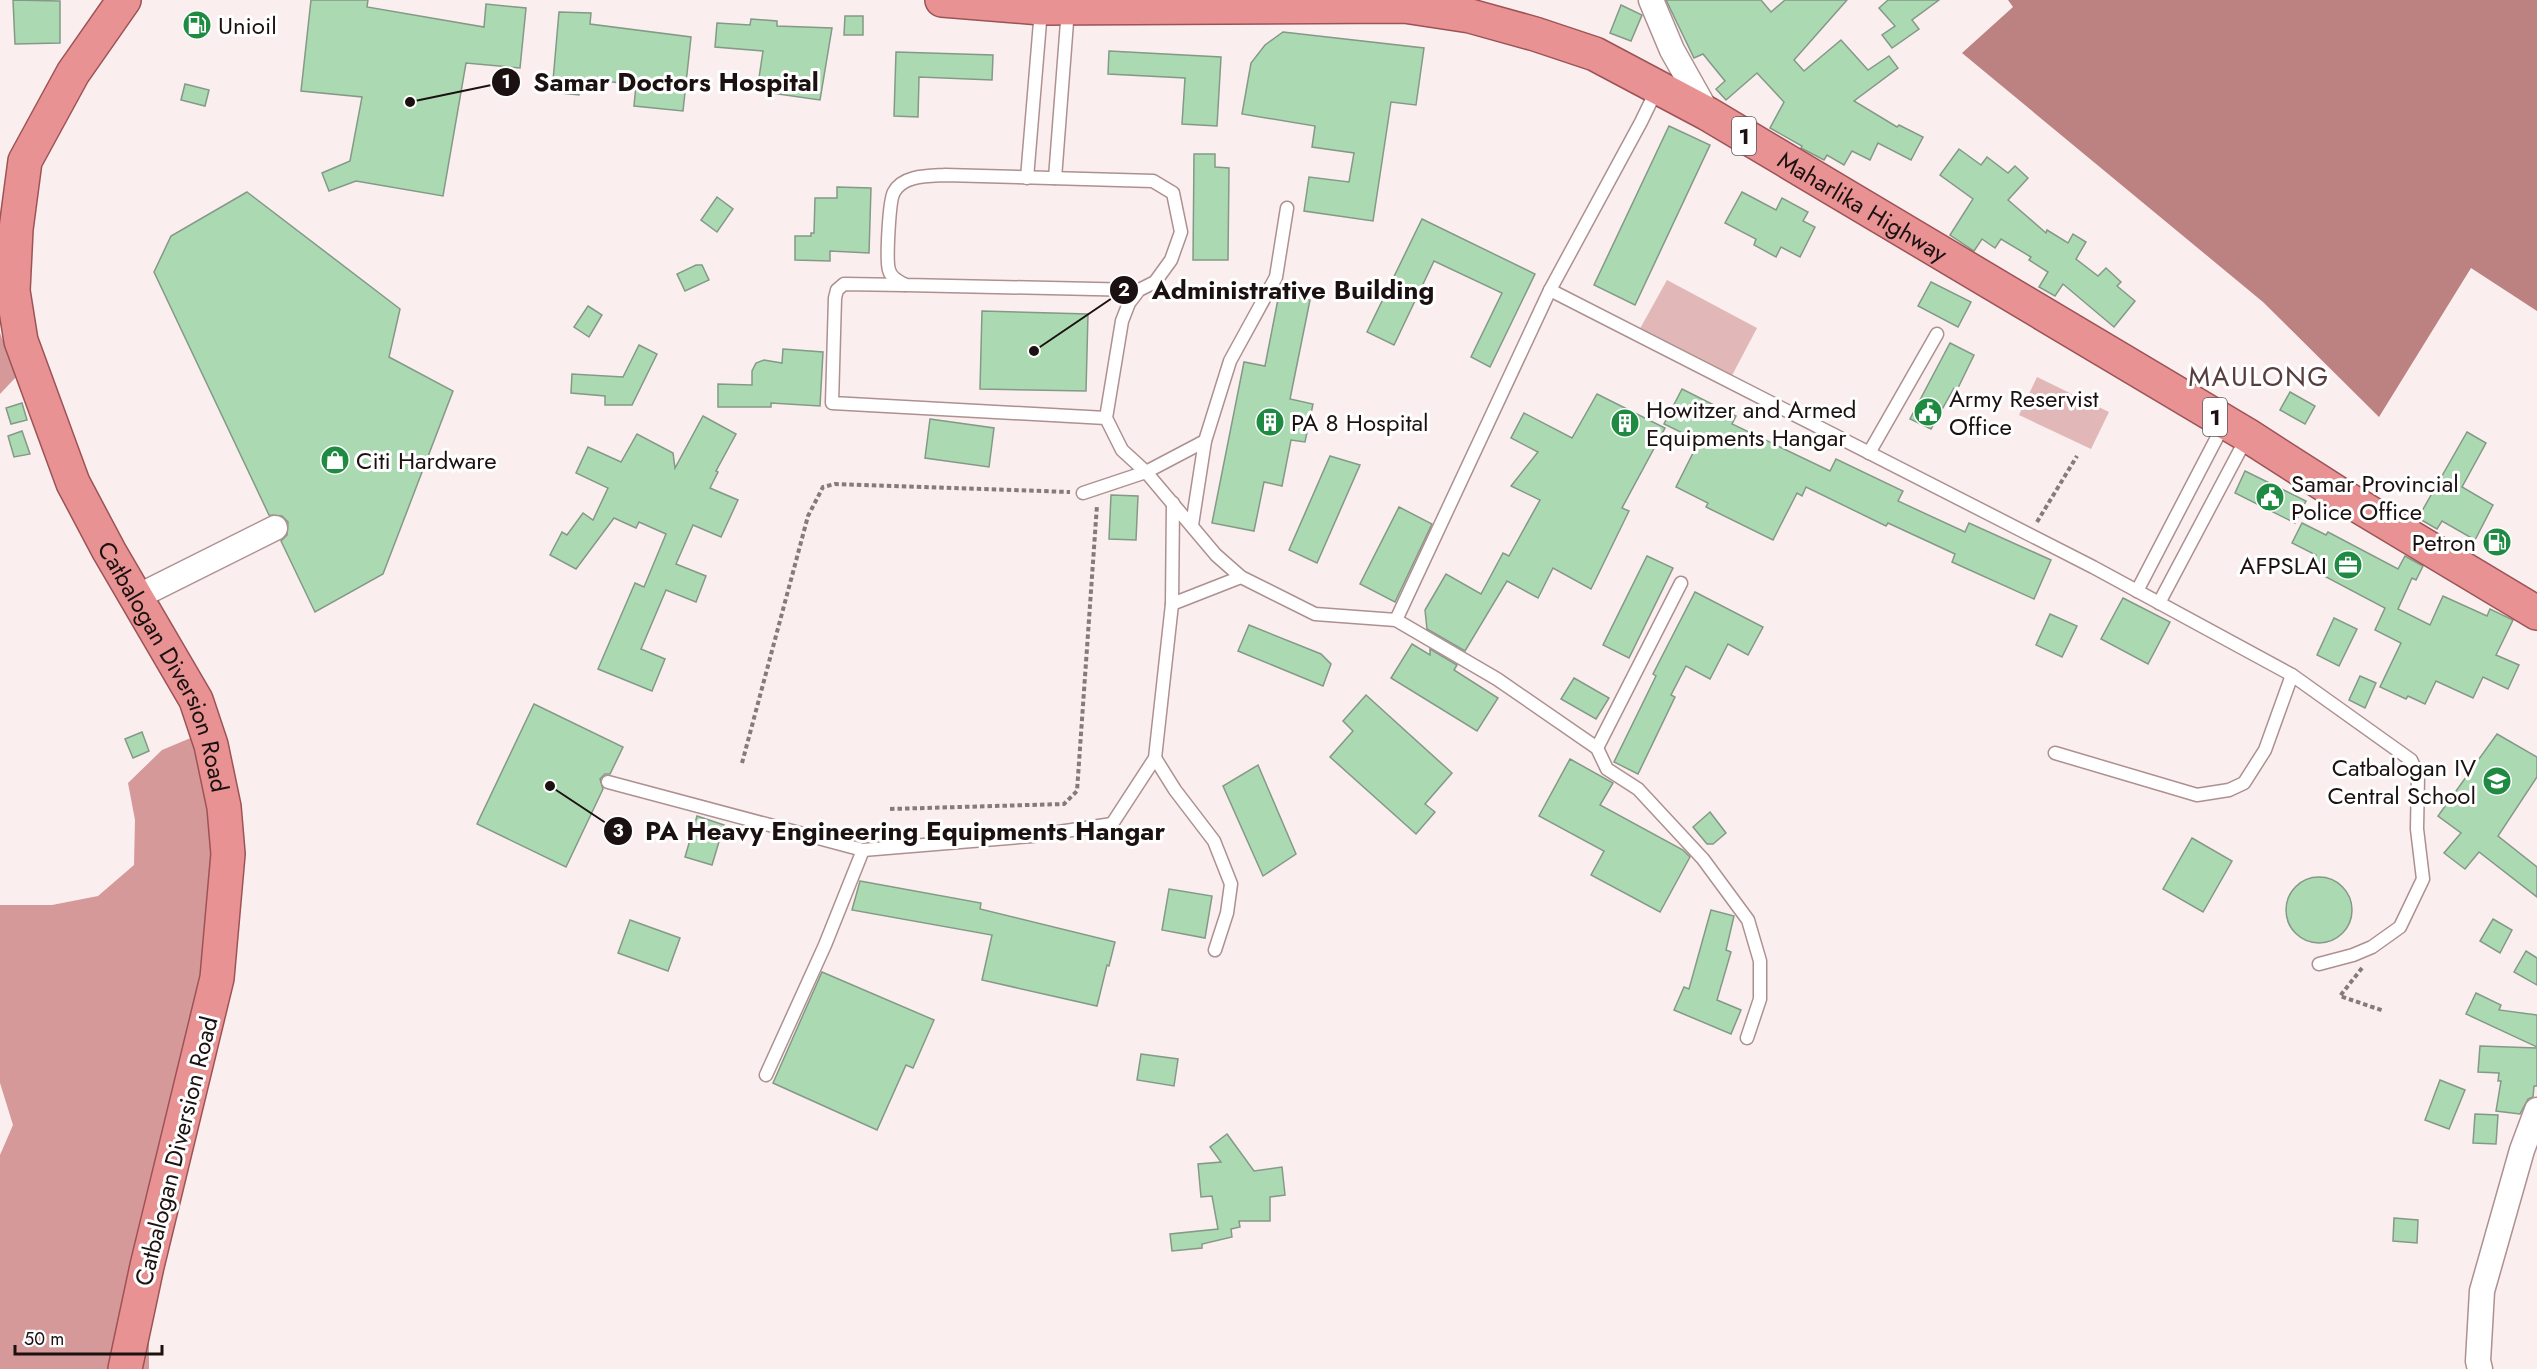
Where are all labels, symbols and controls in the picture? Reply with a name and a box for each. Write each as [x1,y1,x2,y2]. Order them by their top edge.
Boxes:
place label: Unioil [218,8,277,43]
fuel station icon: Unioil [181,9,213,41]
callout: Samar Doctors Hospital [491,60,830,104]
text: Samar Doctors Hospital [533,63,819,101]
text: 1 [501,69,511,95]
road number: 1 [1732,117,1756,155]
street label: Maharlika Highway [1771,142,1955,271]
callout: Administrative Building [1109,268,1446,312]
text: Administrative Building [1151,271,1434,309]
text: 2 [1118,277,1130,303]
district label: MAULONG [2188,357,2330,396]
place label: Army Reservist Office [1949,381,2099,444]
place label: Howitzer and Armed Equipments Hangar [1646,392,1857,455]
public building icon: Army Reservist Office [1912,396,1944,428]
road number: 1 [2203,398,2227,436]
place label: PA 8 Hospital [1291,405,1429,440]
building icon: PA 8 Hospital [1254,406,1286,438]
building icon: Howitzer and Armed Equipments Hangar [1609,407,1641,439]
place label: Citi Hardware [356,443,497,478]
shop icon: Citi Hardware [319,444,351,476]
place label: Samar Provincial Police Office [2291,466,2459,529]
public building icon: Samar Provincial Police Office [2254,481,2286,513]
place label: Petron [2412,525,2476,560]
fuel station icon: Petron [2481,526,2513,558]
street label: Catbalogan Diversion Road [89,535,238,795]
place label: AFPSLAI [2240,548,2327,583]
office icon: AFPSLAI [2332,549,2364,581]
place label: Catbalogan IV Central School [2327,750,2476,813]
school or university icon: Catbalogan IV Central School [2481,765,2513,797]
callout: PA Heavy Engineering Equipments Hangar [603,809,1177,853]
text: PA Heavy Engineering Equipments Hangar [645,812,1165,850]
text: 3 [612,818,624,844]
street label: Catbalogan Diversion Road [126,1013,226,1289]
scale bar [15,1318,162,1356]
text: 50 m [24,1326,64,1352]

